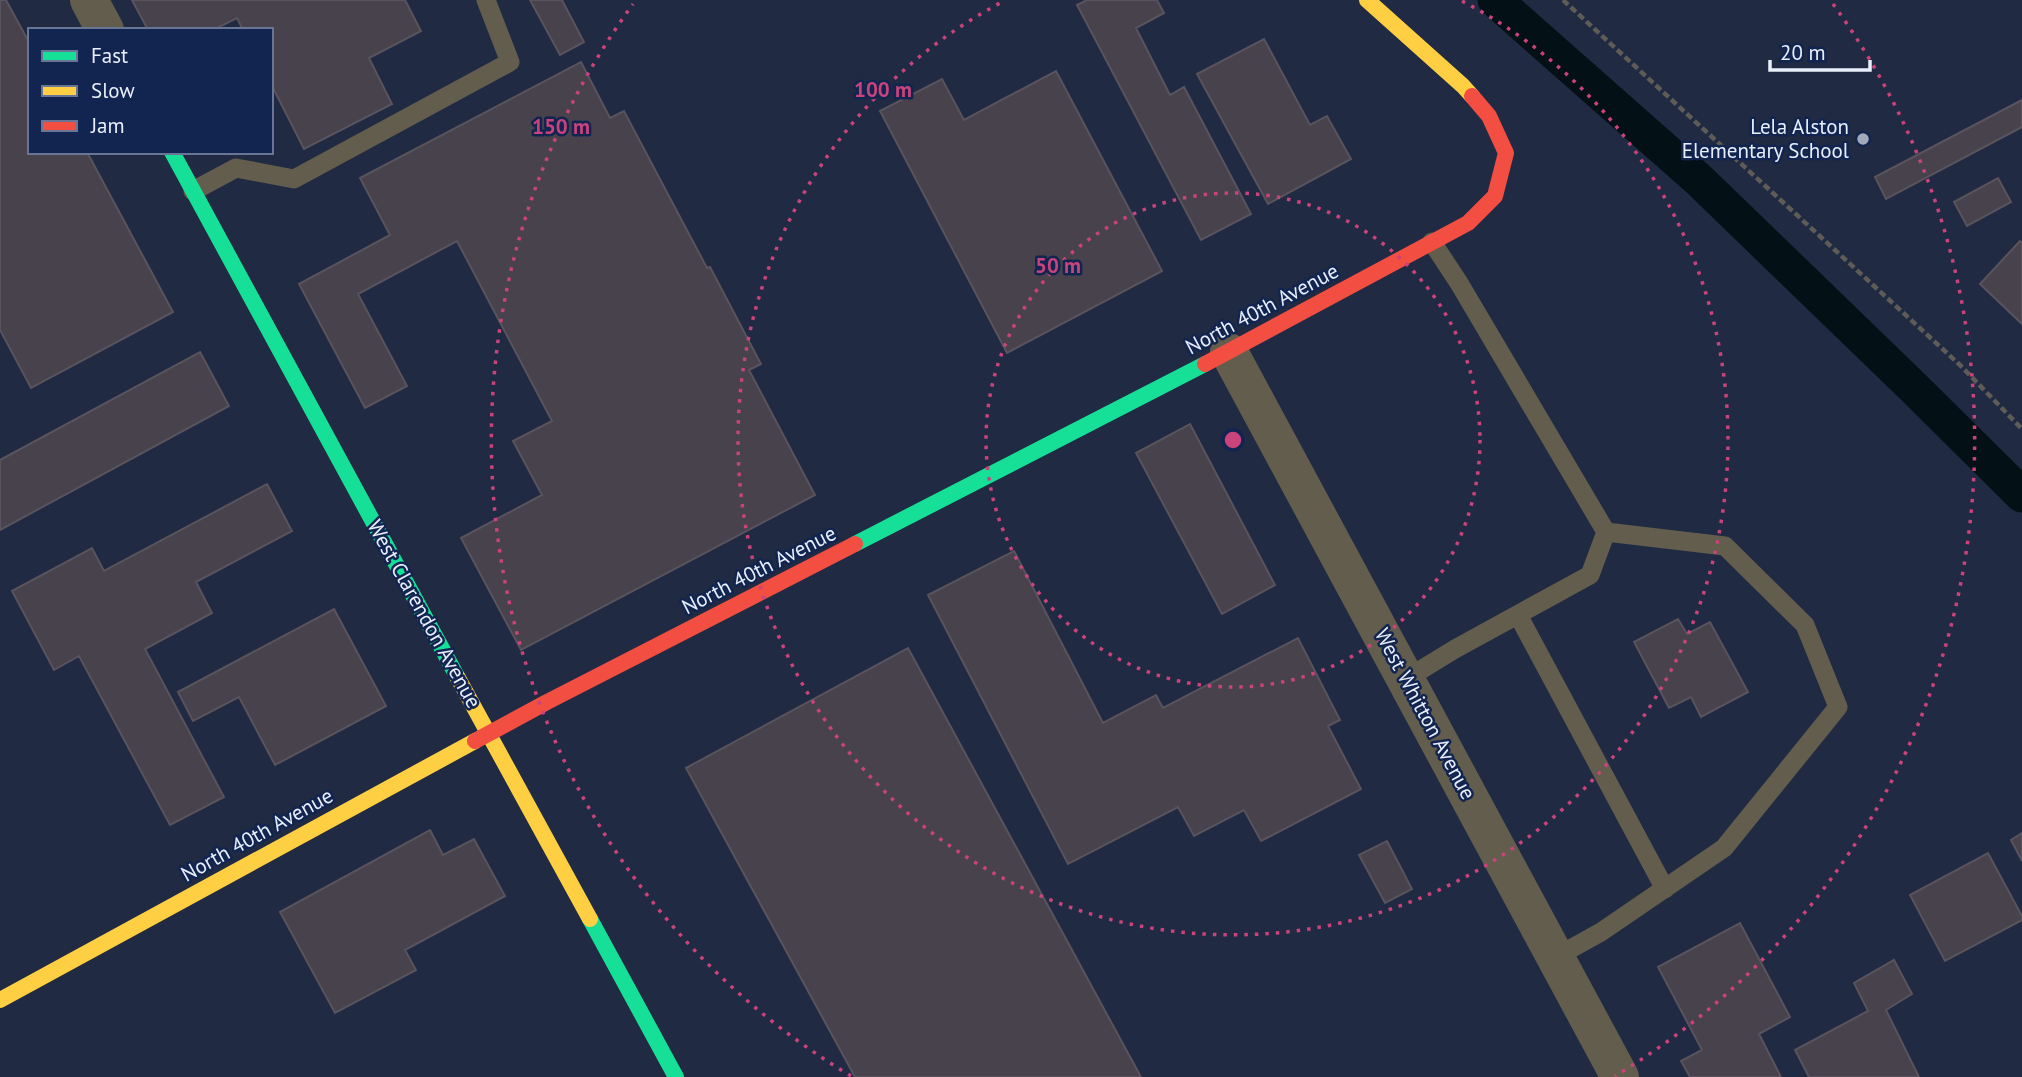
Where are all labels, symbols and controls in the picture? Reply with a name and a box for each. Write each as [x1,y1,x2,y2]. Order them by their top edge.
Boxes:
legend [28,28,273,154]
scale bar [1770,28,1870,72]
text: 20 m [1780,39,1826,66]
text: Fast [91,42,128,69]
text: 100 m [854,76,912,103]
text: Slow [91,77,135,104]
text: Jam [90,112,125,139]
text: 150 m [532,113,590,140]
place label: Lela Alston Elementary School [1682,113,1849,164]
marker: Lela Alston Elementary School [1855,131,1871,147]
text: 50 m [1035,252,1081,279]
street label: North 40th Avenue [1181,257,1343,360]
centre of rings [1221,428,1245,452]
street label: West Clarendon Avenue [361,515,487,713]
street label: North 40th Avenue [677,519,840,620]
street label: West Whitton Avenue [1369,623,1482,804]
street label: North 40th Avenue [176,782,337,887]

